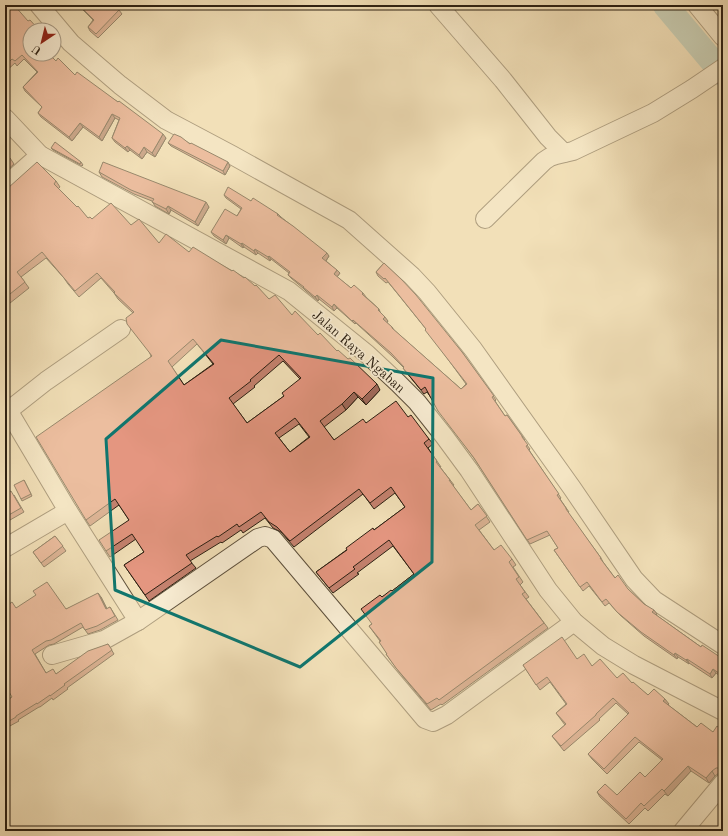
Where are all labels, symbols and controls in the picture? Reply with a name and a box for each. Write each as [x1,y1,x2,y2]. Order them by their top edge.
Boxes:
north arrow [22,22,62,62]
text: U [30,42,44,56]
street label: Jalan Raya Ngaban [309,308,408,396]

